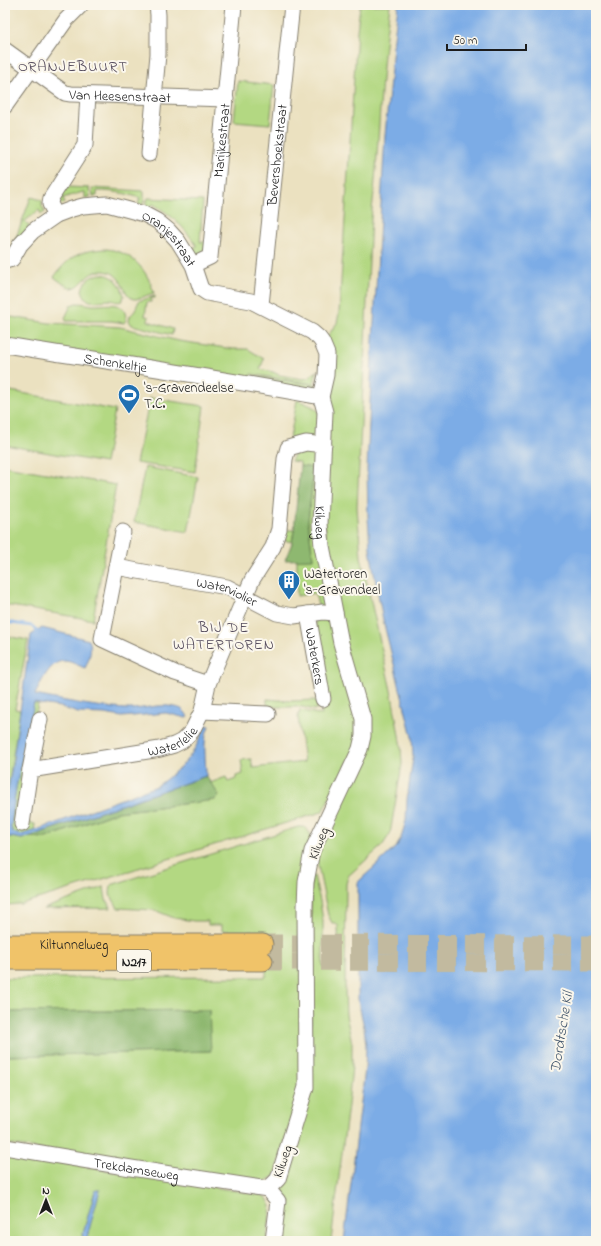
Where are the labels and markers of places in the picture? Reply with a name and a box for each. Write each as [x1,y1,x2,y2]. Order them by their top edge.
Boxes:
place label: 's-Gravendeelse T.C. [144,378,234,415]
sports icon: 's-Gravendeelse T.C. [116,382,142,415]
place label: Watertoren 's-Gravendeel [304,564,380,601]
building icon: Watertoren 's-Gravendeel [276,568,302,601]

